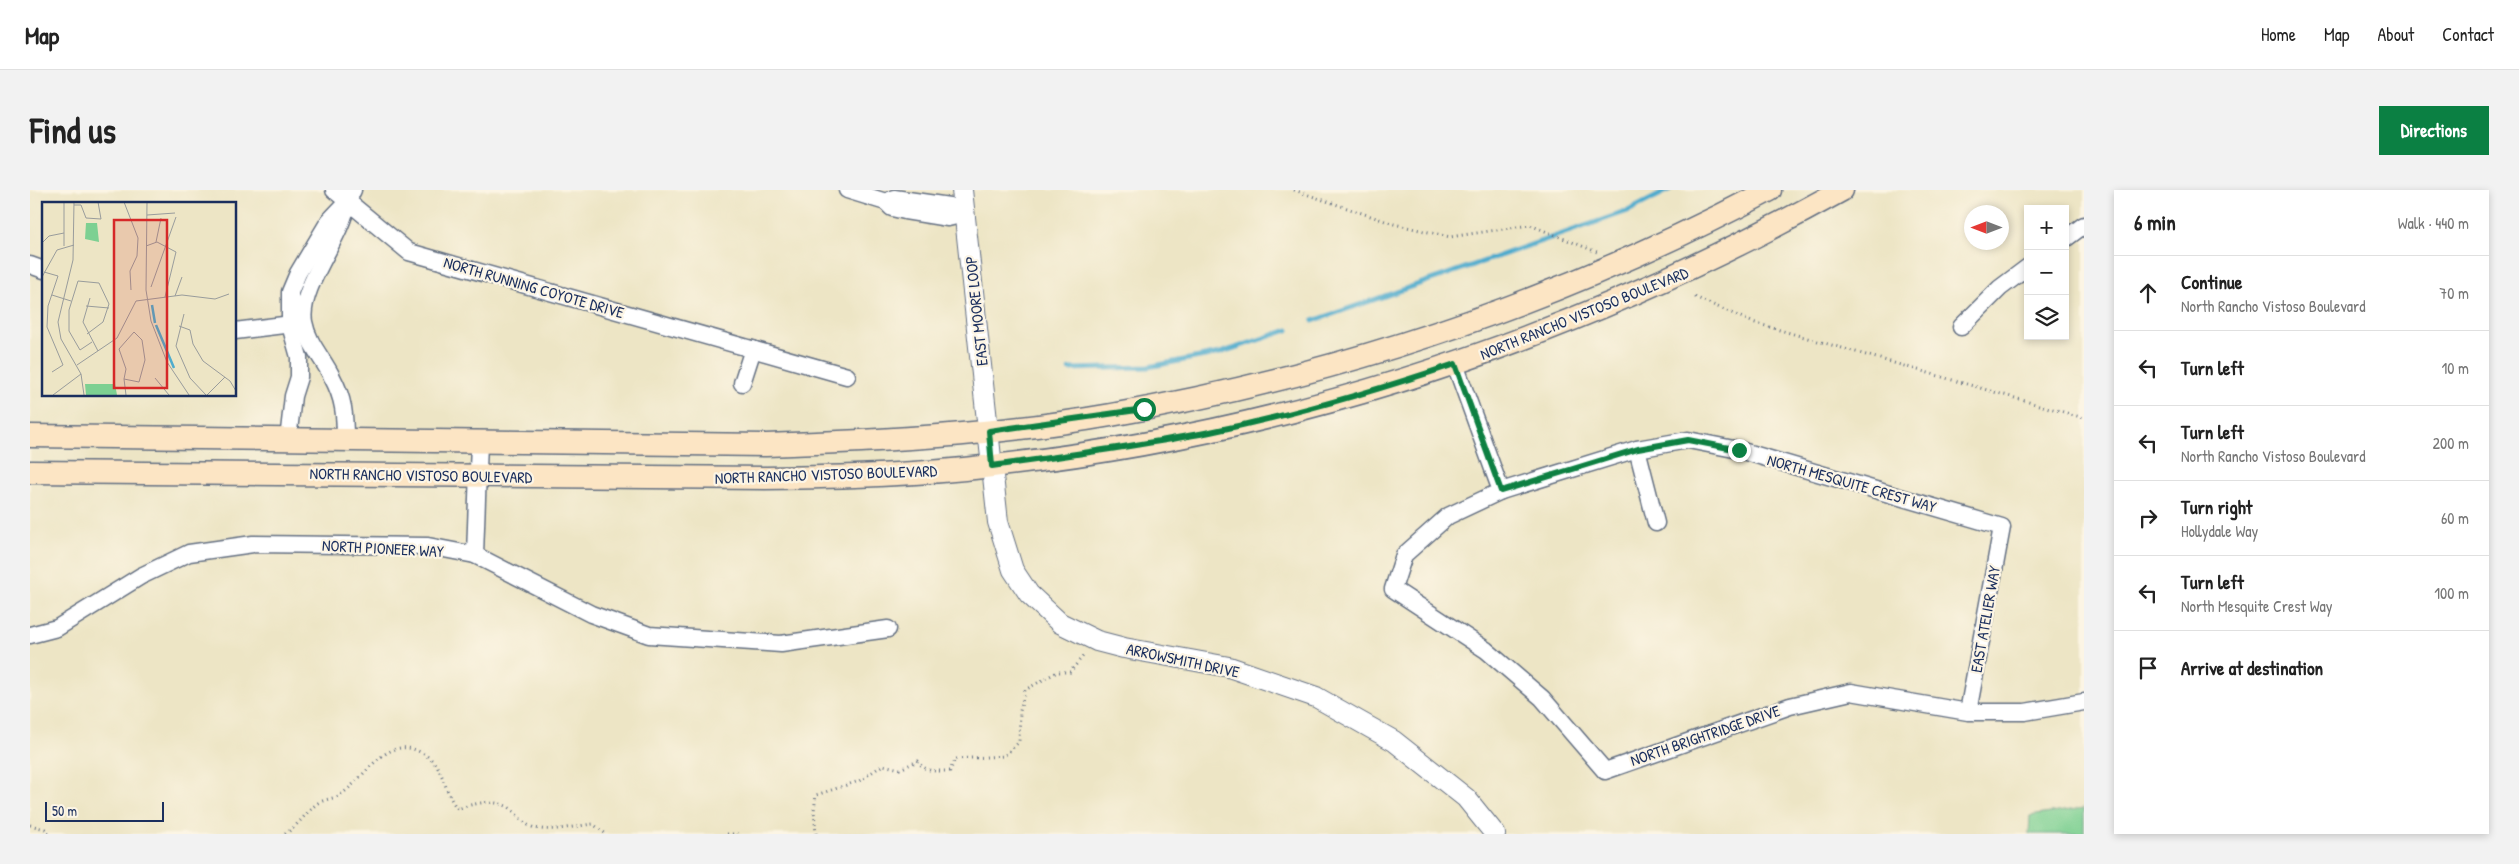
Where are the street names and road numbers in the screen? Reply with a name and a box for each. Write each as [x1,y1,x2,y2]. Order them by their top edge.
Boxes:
street label: NORTH RUNNING COYOTE DRIVE [441,251,627,323]
street label: EAST MOORE LOOP [959,255,993,367]
street label: NORTH RANCHO VISTOSO BOULEVARD [1477,261,1692,365]
street label: NORTH MESQUITE CREST WAY [1765,448,1939,518]
street label: NORTH RANCHO VISTOSO BOULEVARD [714,459,938,489]
street label: NORTH RANCHO VISTOSO BOULEVARD [310,462,533,488]
street label: NORTH PIONEER WAY [321,534,445,562]
street label: EAST ATELIER WAY [1965,564,2005,674]
street label: ARROWSMITH DRIVE [1124,637,1242,683]
street label: NORTH BRIGHTRIDGE DRIVE [1627,699,1783,771]

